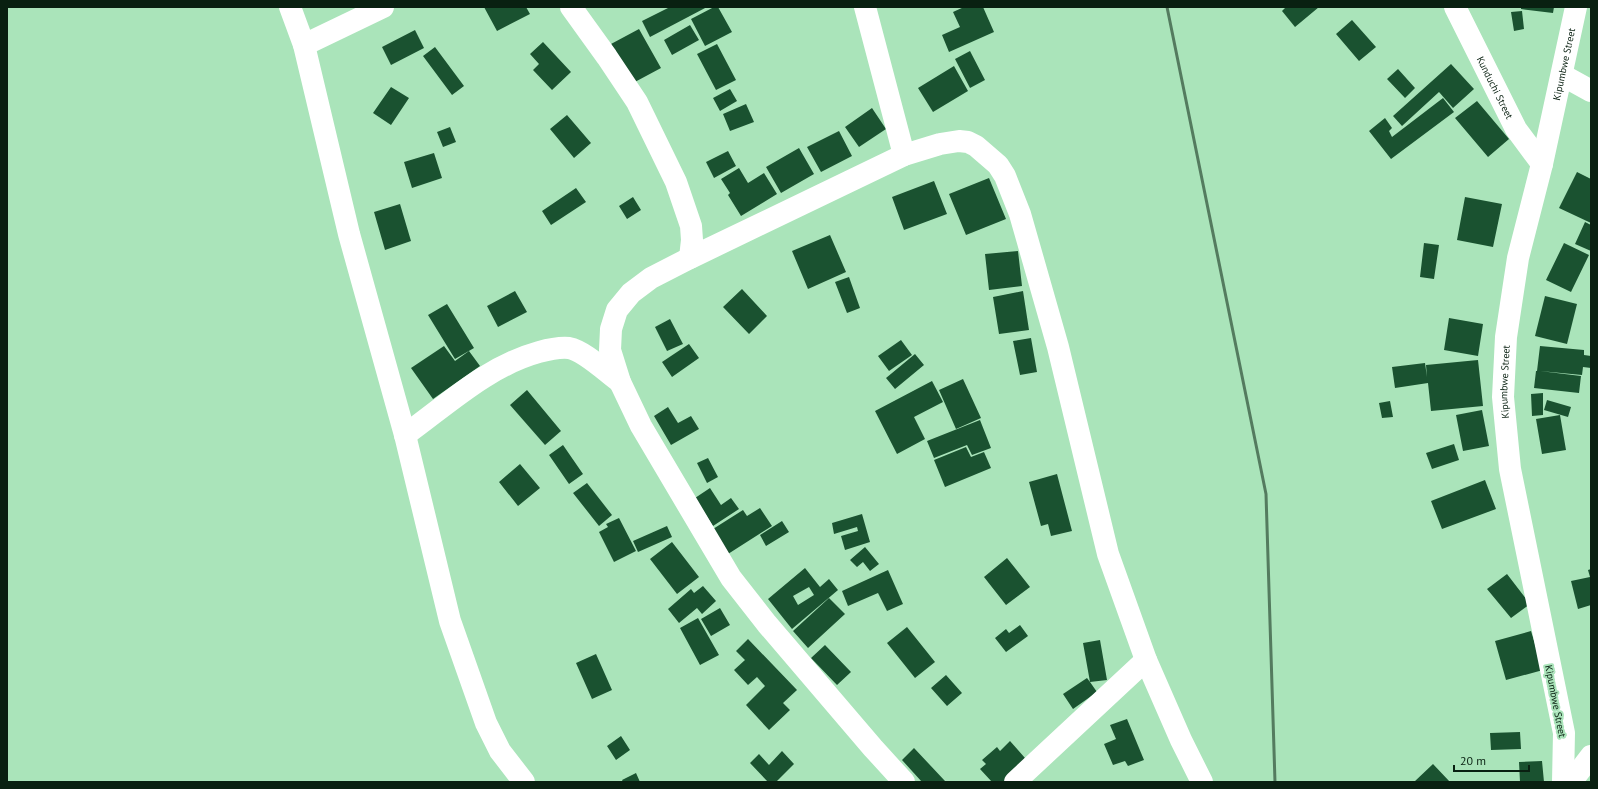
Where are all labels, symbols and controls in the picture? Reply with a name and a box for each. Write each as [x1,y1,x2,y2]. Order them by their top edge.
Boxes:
street label: Kipumbwe Street [1550,26,1578,102]
street label: Kunduchi Street [1474,54,1516,122]
street label: Kipumbwe Street [1497,344,1513,419]
street label: Kipumbwe Street [1542,664,1569,739]
scale bar [1454,747,1529,773]
text: 20 m [1460,753,1486,768]

